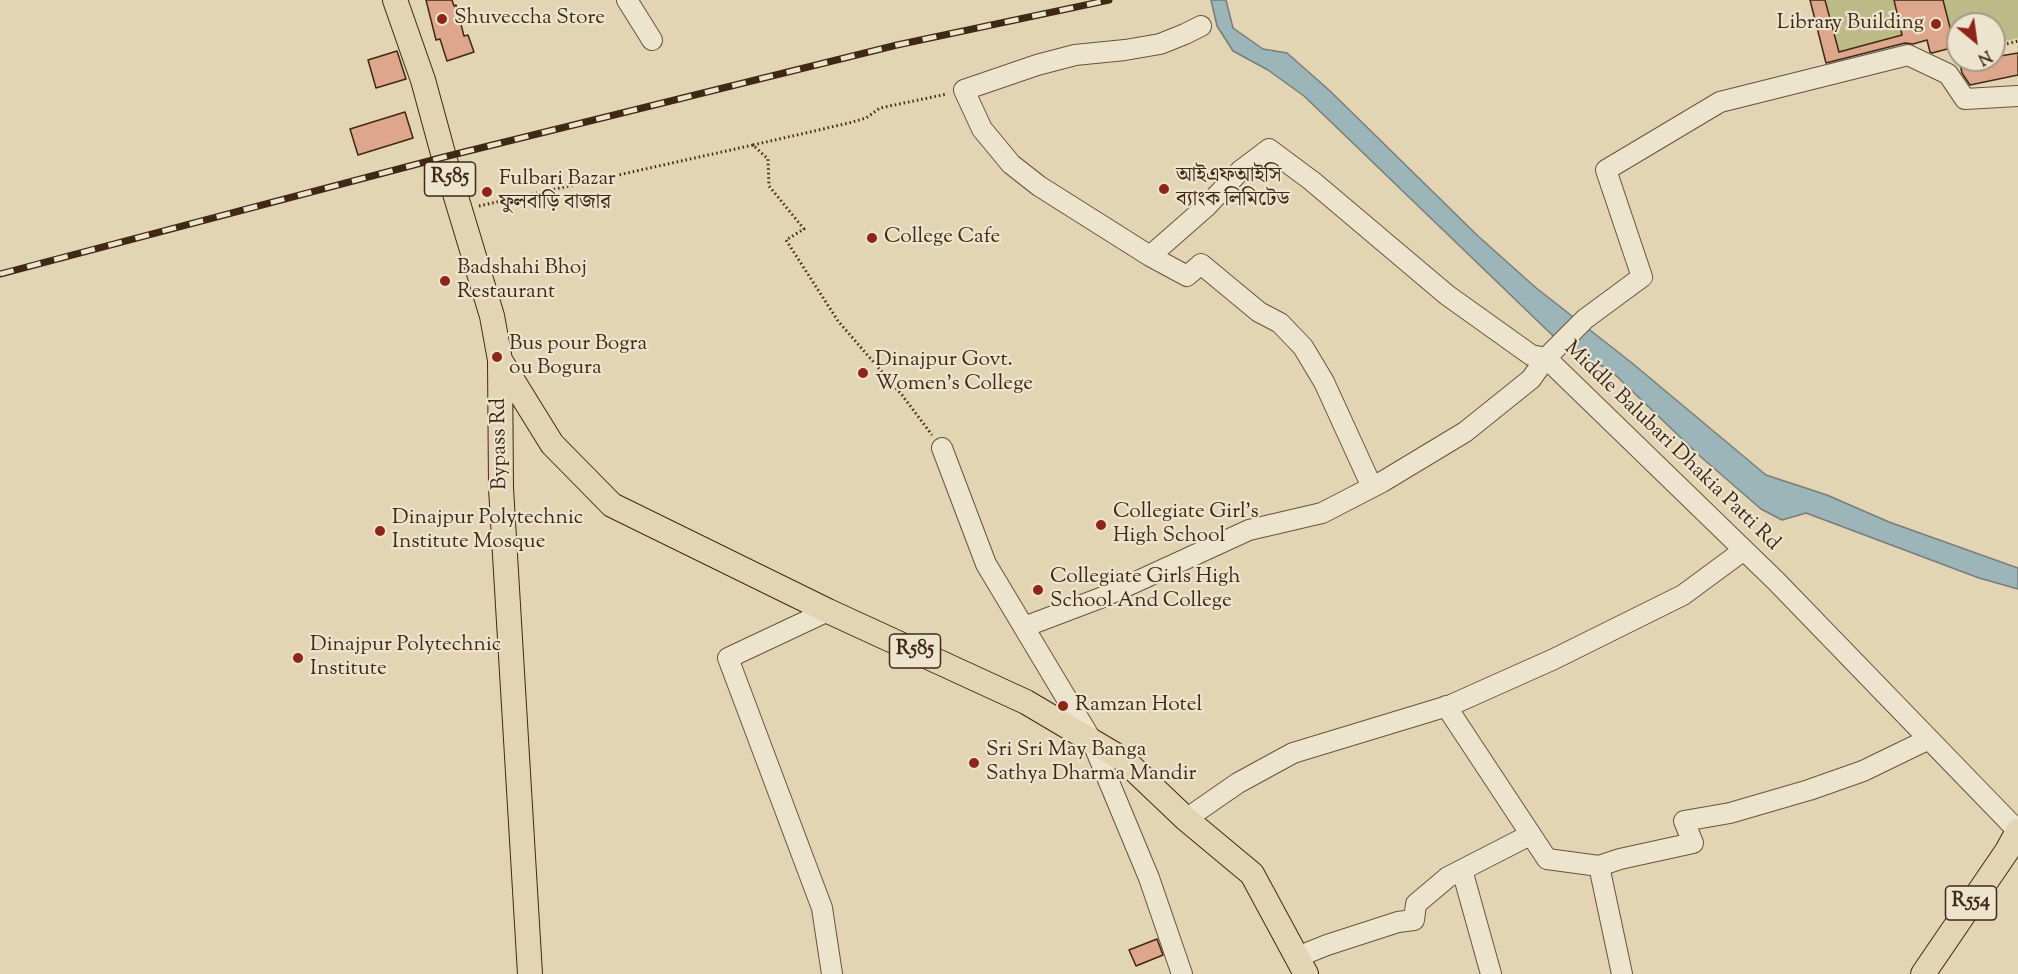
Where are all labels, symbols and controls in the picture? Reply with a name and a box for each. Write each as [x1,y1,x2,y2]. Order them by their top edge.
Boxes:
place label: Shuveccha Store [454,6,605,32]
place label: Library Building [1777,11,1924,37]
marker: Shuveccha Store [435,12,449,26]
north arrow [1946,12,2006,72]
marker: Library Building [1929,17,1943,31]
text: N [1973,43,1995,70]
road number: R585 [424,162,476,196]
place label: আইএফআইসি ব্যাংক লিমিটেড [1176,164,1290,214]
place label: Fulbari Bazar ফুলবাড়ি বাজার [499,167,616,217]
marker: আইএফআইসি ব্যাংক লিমিটেড [1157,182,1171,196]
marker: Fulbari Bazar ফুলবাড়ি বাজার [480,185,494,199]
place label: College Cafe [884,225,1000,251]
marker: College Cafe [865,231,879,245]
place label: Badshahi Bhoj Restaurant [457,256,587,306]
marker: Badshahi Bhoj Restaurant [438,274,452,288]
place label: Bus pour Bogra ou Bogura [509,332,647,382]
street label: Middle Balubari Dhakia Patti Rd [1558,337,1784,557]
place label: Dinajpur Govt. Women's College [875,348,1033,398]
marker: Bus pour Bogra ou Bogura [490,350,504,364]
marker: Dinajpur Govt. Women's College [856,366,870,380]
street label: Bypass Rd [488,398,514,490]
place label: Collegiate Girl's High School [1113,500,1259,550]
place label: Dinajpur Polytechnic Institute Mosque [392,506,583,556]
marker: Collegiate Girl's High School [1094,518,1108,532]
marker: Dinajpur Polytechnic Institute Mosque [373,524,387,538]
place label: Collegiate Girls High School And College [1050,565,1241,615]
marker: Collegiate Girls High School And College [1031,583,1045,597]
place label: Dinajpur Polytechnic Institute [310,633,501,683]
road number: R585 [890,634,940,668]
marker: Dinajpur Polytechnic Institute [291,651,305,665]
place label: Ramzan Hotel [1075,693,1202,719]
marker: Ramzan Hotel [1056,699,1070,713]
place label: Sri Sri May Banga Sathya Dharma Mandir [986,738,1196,788]
marker: Sri Sri May Banga Sathya Dharma Mandir [967,756,981,770]
road number: R554 [1946,886,1996,920]

